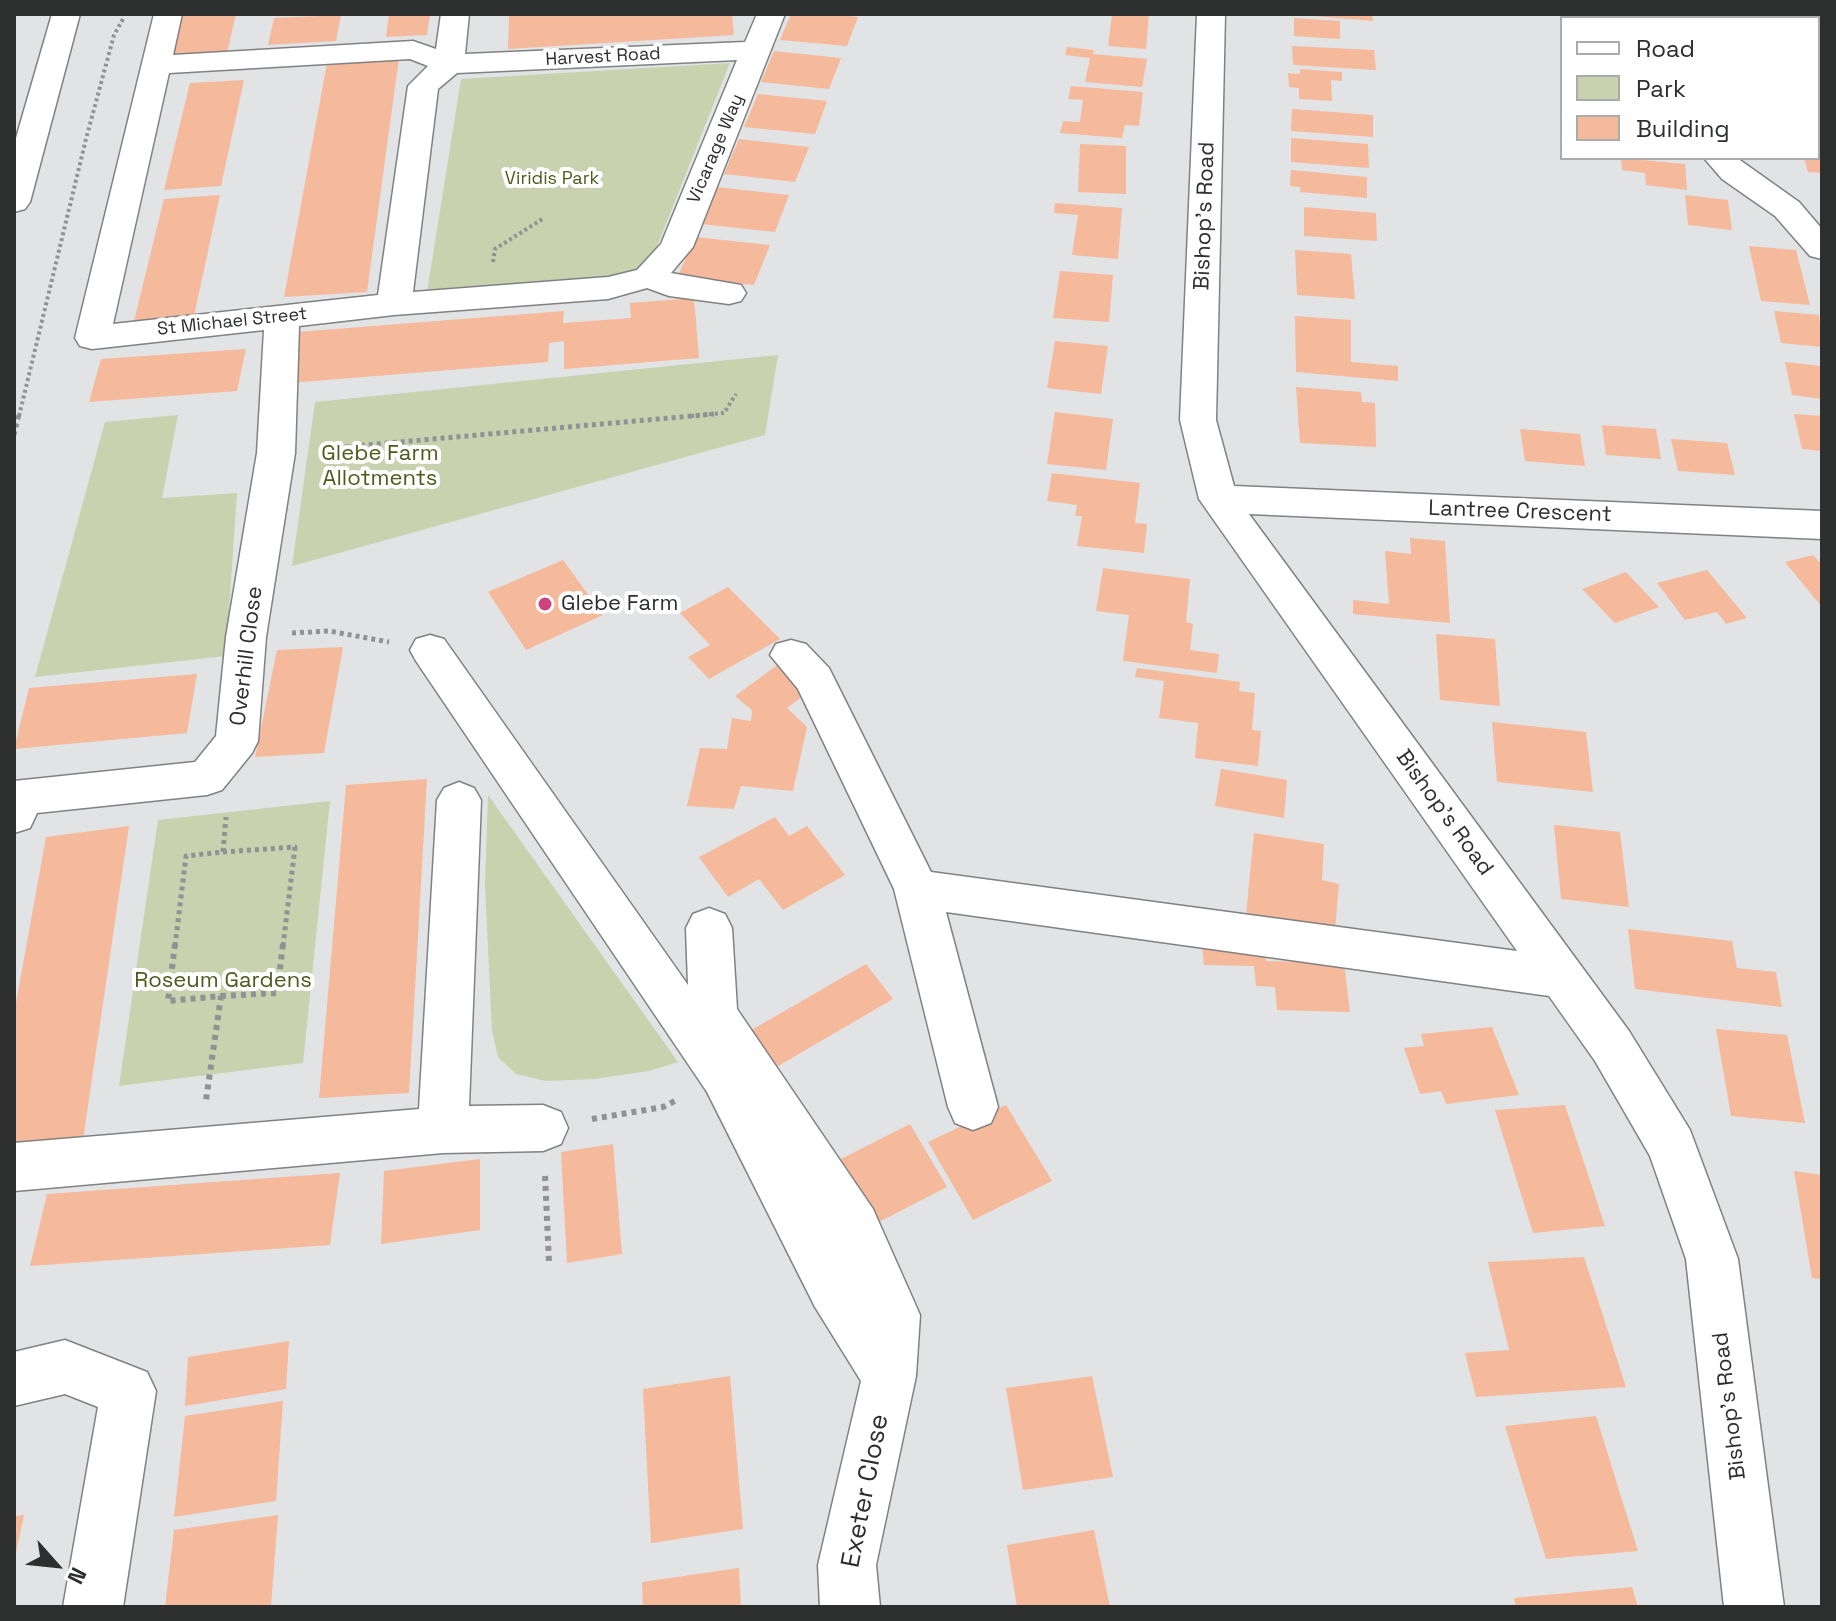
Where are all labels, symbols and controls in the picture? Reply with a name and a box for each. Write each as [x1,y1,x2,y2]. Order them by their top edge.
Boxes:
legend [1560,16,1820,160]
text: Road [1636,33,1695,64]
street label: Harvest Road [545,43,661,71]
text: Park [1636,73,1686,104]
street label: Vicarage Way [683,91,749,207]
text: Building [1636,113,1730,144]
street label: Bishop's Road [1189,141,1221,291]
park label: Viridis Park [505,168,599,190]
street label: St Michael Street [156,303,308,341]
park label: Glebe Farm Allotments [321,441,439,492]
street label: Lantree Crescent [1428,496,1612,528]
street label: Overhill Close [225,585,269,727]
place label: Glebe Farm [561,591,678,617]
marker: Glebe Farm [536,595,554,613]
street label: Bishop's Road [1390,745,1498,881]
park label: Roseum Gardens [134,968,312,994]
street label: Bishop's Road [1708,1331,1752,1481]
street label: Exeter Close [836,1412,896,1570]
north arrow [16,1525,96,1605]
text: N [62,1563,93,1589]

